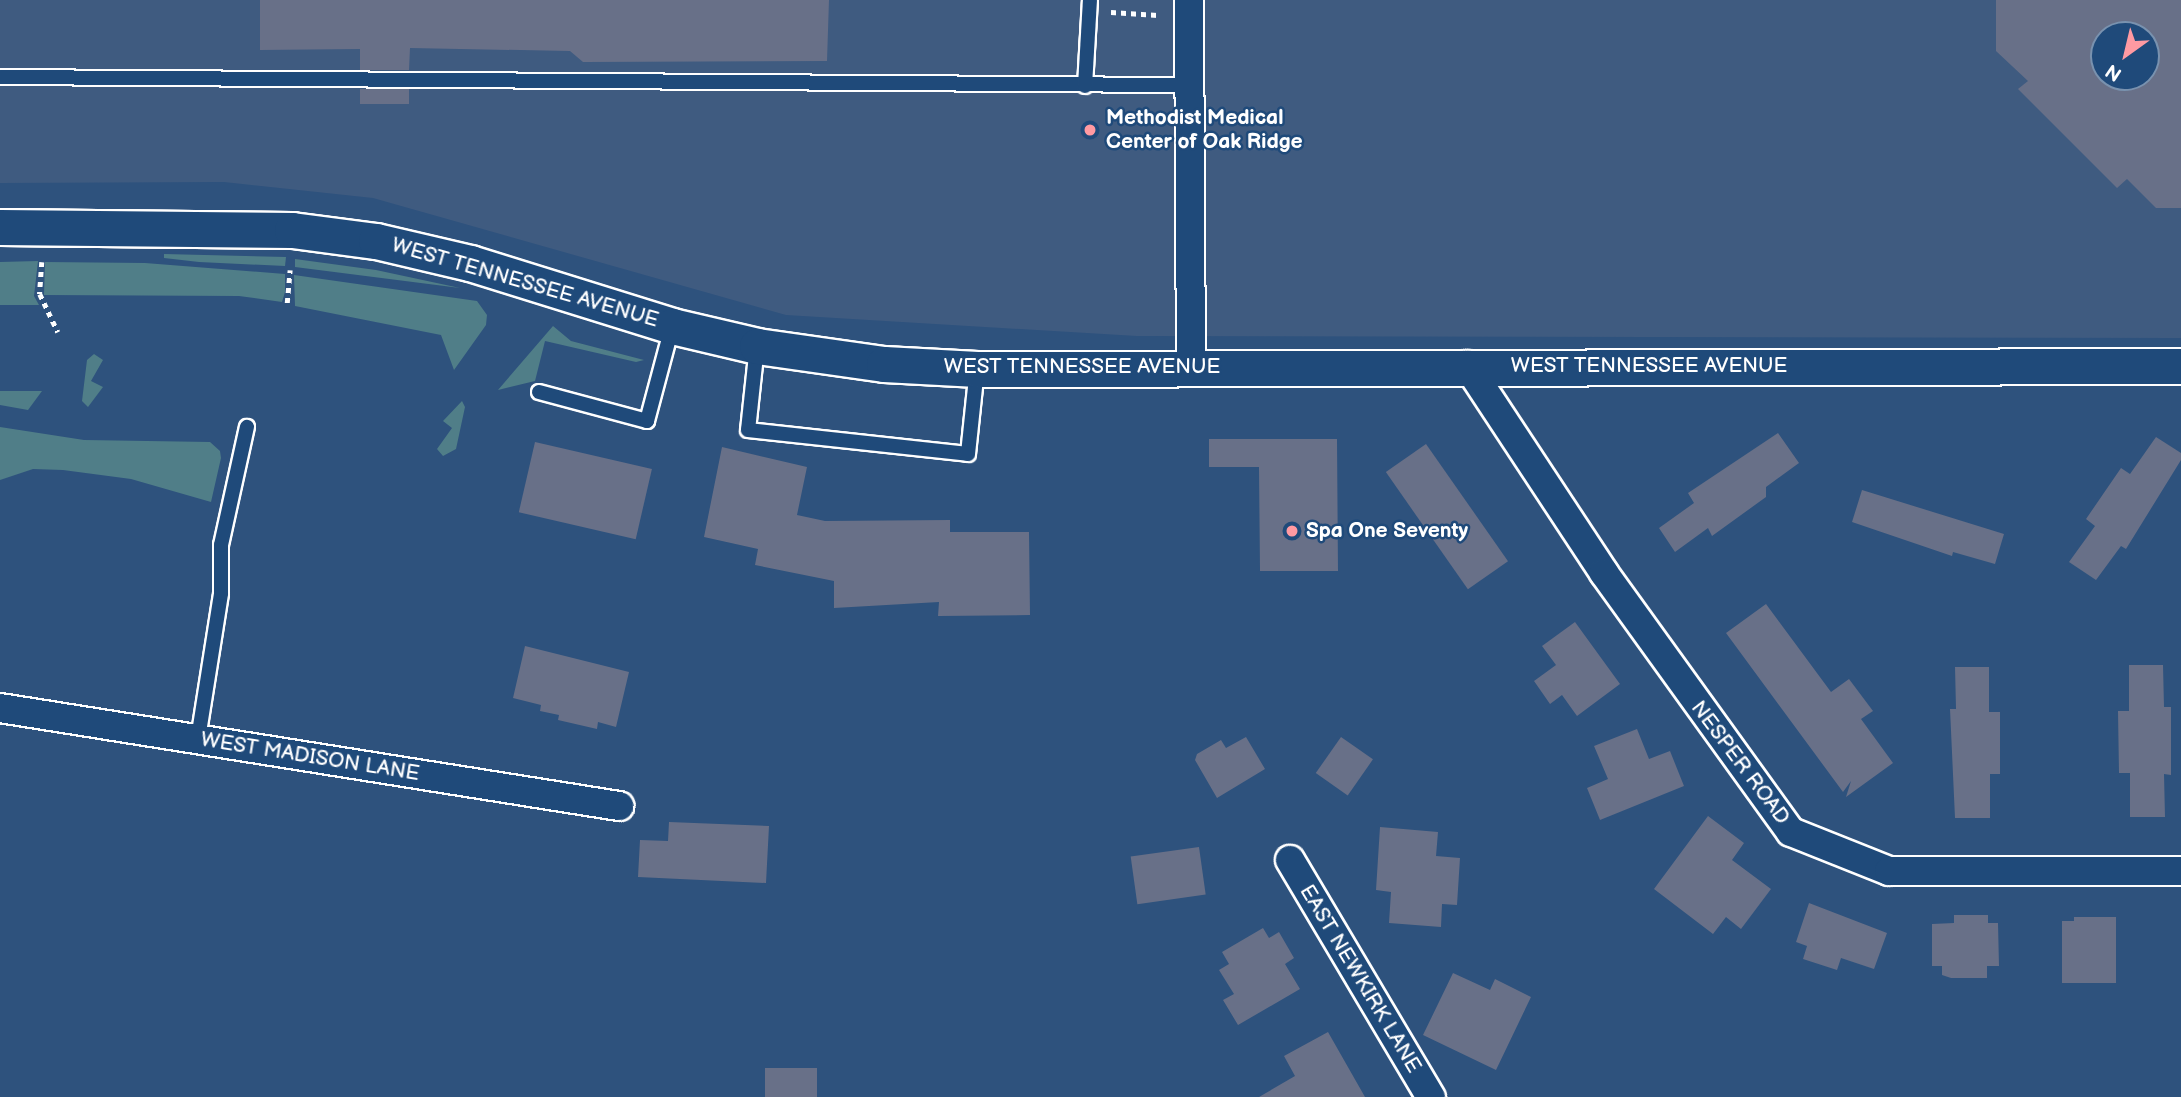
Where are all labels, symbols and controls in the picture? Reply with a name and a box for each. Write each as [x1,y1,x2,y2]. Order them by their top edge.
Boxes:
north arrow [2090,21,2160,91]
text: N [2102,59,2126,86]
place label: Methodist Medical Center of Oak Ridge [1106,105,1303,155]
marker: Methodist Medical Center of Oak Ridge [1080,120,1100,140]
street label: WEST TENNESSEE AVENUE [388,233,662,333]
street label: WEST TENNESSEE AVENUE [1510,353,1788,379]
street label: WEST TENNESSEE AVENUE [943,354,1221,380]
place label: Spa One Seventy [1306,518,1468,544]
marker: Spa One Seventy [1284,523,1300,539]
street label: NESPER ROAD [1685,696,1795,830]
street label: WEST MADISON LANE [199,727,421,787]
street label: EAST NEWKIRK LANE [1294,880,1426,1078]

